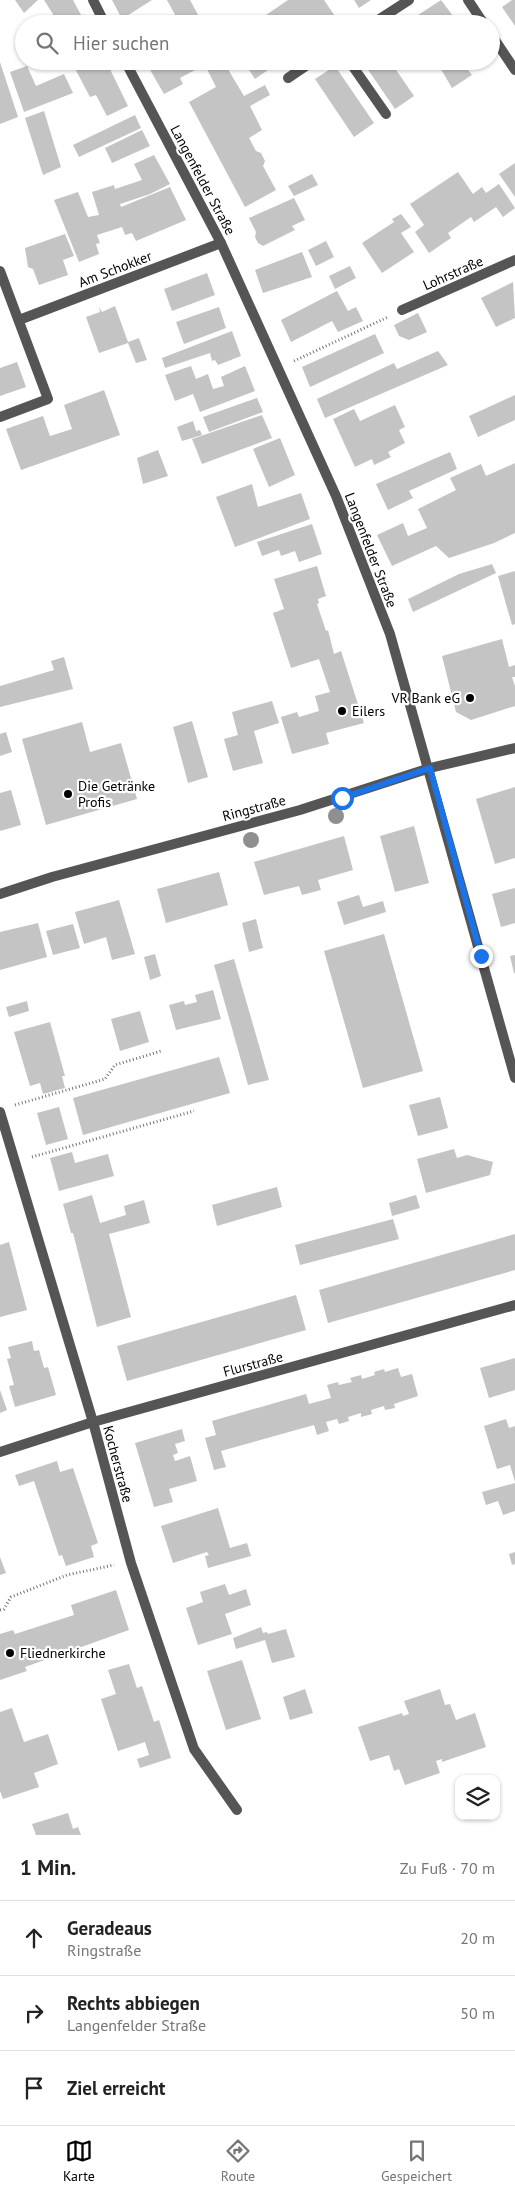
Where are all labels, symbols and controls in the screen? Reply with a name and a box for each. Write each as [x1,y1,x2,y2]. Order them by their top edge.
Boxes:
search box [15,15,500,70]
icon: search [33,29,61,57]
text: Hier suchen [73,31,169,55]
street label: Langenfelder Straße [166,122,240,238]
street label: Am Schokker [76,247,155,291]
street label: Lohrstraße [420,252,486,294]
street label: Langenfelder Straße [341,490,401,610]
place label: VR Bank eG [390,689,460,707]
marker: VR Bank eG [464,692,476,704]
place label: Eilers [352,702,385,720]
marker: Eilers [336,705,348,717]
place label: Die Getränke Profis [78,777,155,811]
route start [331,787,354,810]
marker: Die Getränke Profis [62,788,74,800]
street label: Ringstraße [220,791,288,825]
route end [470,945,493,968]
street label: Flurstraße [221,1347,285,1381]
street label: Kocherstraße [99,1424,137,1504]
place label: Fliednerkirche [20,1644,106,1662]
marker: Fliednerkirche [4,1647,16,1659]
map controls [455,1775,500,1820]
button: layers [455,1775,500,1820]
text: 1 Min. [20,1854,76,1881]
text: Zu Fuß · 70 m [400,1858,495,1878]
text: Geradeaus [67,1916,152,1940]
icon: ahead [20,1924,48,1952]
text: 20 m [460,1928,495,1948]
text: Ringstraße [67,1940,141,1960]
text: Rechts abbiegen [67,1991,200,2015]
icon: right [20,1999,48,2027]
text: 50 m [460,2003,495,2023]
text: Langenfelder Straße [67,2015,206,2035]
icon: arrive [20,2074,48,2102]
text: Ziel erreicht [67,2076,165,2100]
tab: Karte [63,2137,95,2185]
tab: Route [221,2137,255,2185]
tab: Gespeichert [381,2137,452,2185]

